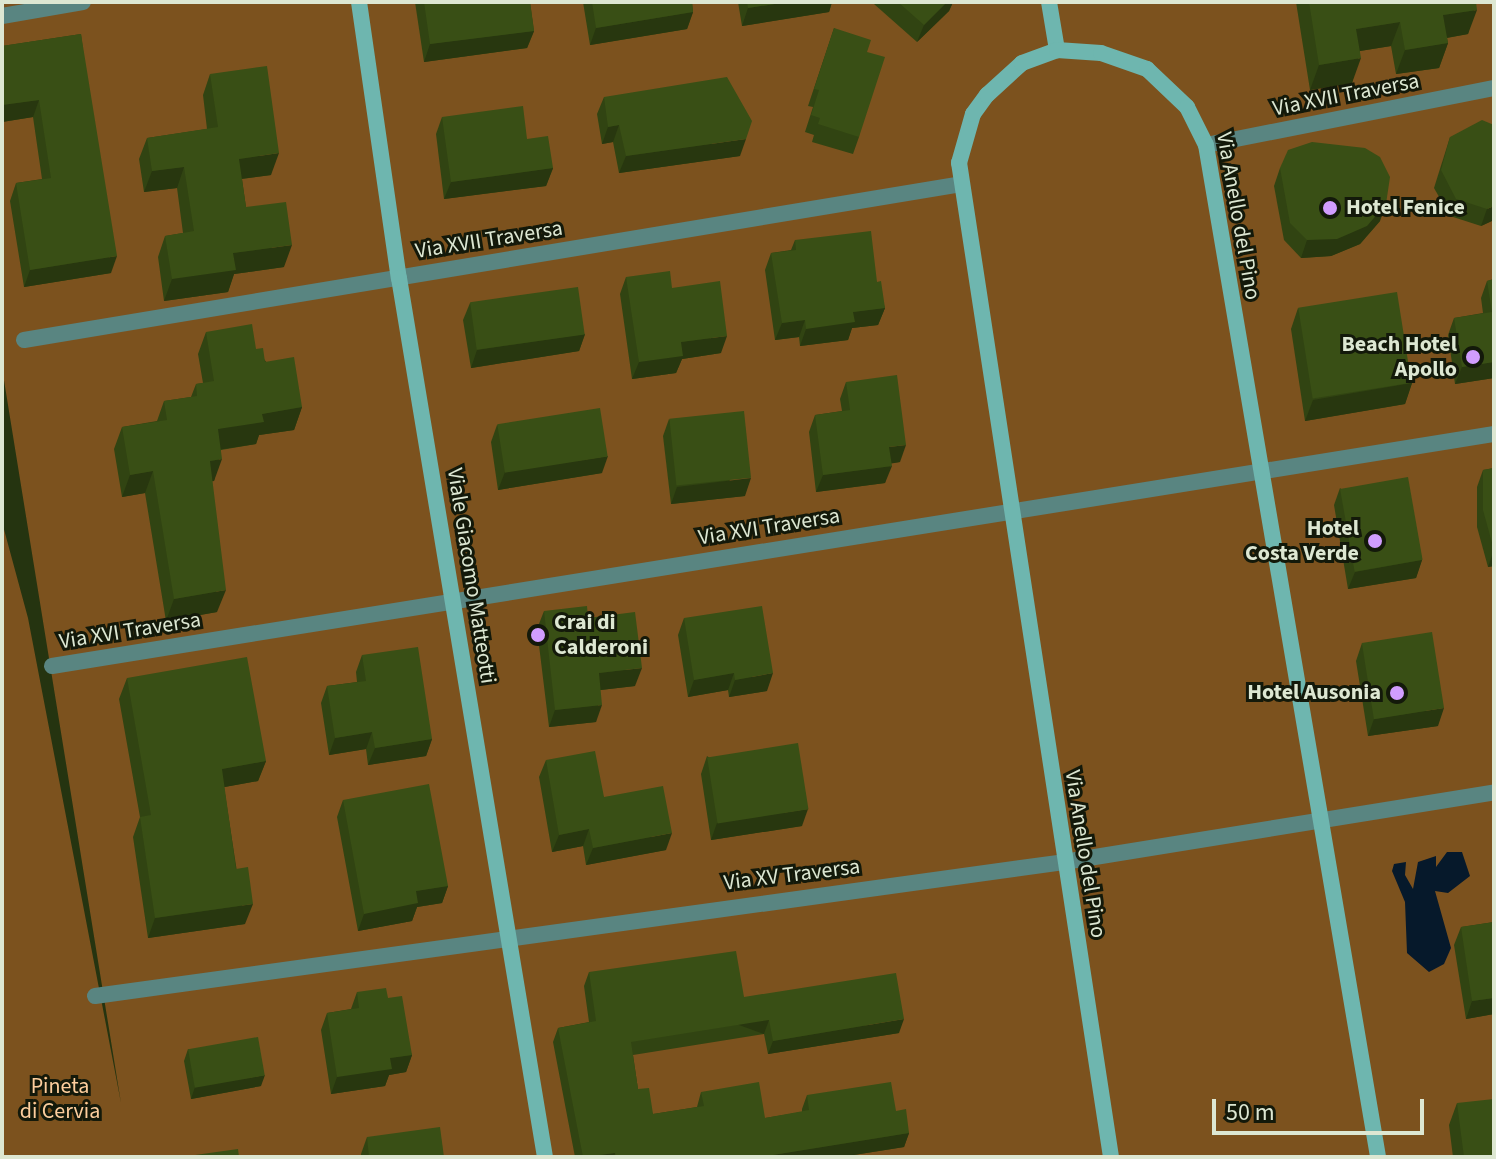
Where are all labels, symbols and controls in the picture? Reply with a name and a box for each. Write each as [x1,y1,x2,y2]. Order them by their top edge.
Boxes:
street label: Via XVII Traversa [1270,68,1422,122]
street label: Via Anello del Pino [1210,130,1266,302]
place label: Hotel Fenice [1346,195,1465,221]
marker: Hotel Fenice [1321,199,1339,217]
street label: Via XVII Traversa [413,215,565,265]
place label: Beach Hotel Apollo [1342,331,1457,382]
marker: Beach Hotel Apollo [1464,348,1482,366]
street label: Viale Giacomo Matteotti [441,466,501,686]
street label: Via XVI Traversa [696,503,842,551]
place label: Hotel Costa Verde [1245,515,1359,566]
marker: Hotel Costa Verde [1366,532,1384,550]
street label: Via XVI Traversa [57,607,203,655]
place label: Crai di Calderoni [554,609,648,660]
marker: Crai di Calderoni [529,626,547,644]
place label: Hotel Ausonia [1247,680,1381,706]
marker: Hotel Ausonia [1388,684,1406,702]
street label: Via Anello del Pino [1059,768,1111,940]
street label: Via XV Traversa [722,854,862,896]
park label: Pineta di Cervia [20,1073,100,1124]
scale bar [1216,1083,1428,1133]
text: 50 m [1226,1095,1275,1130]

